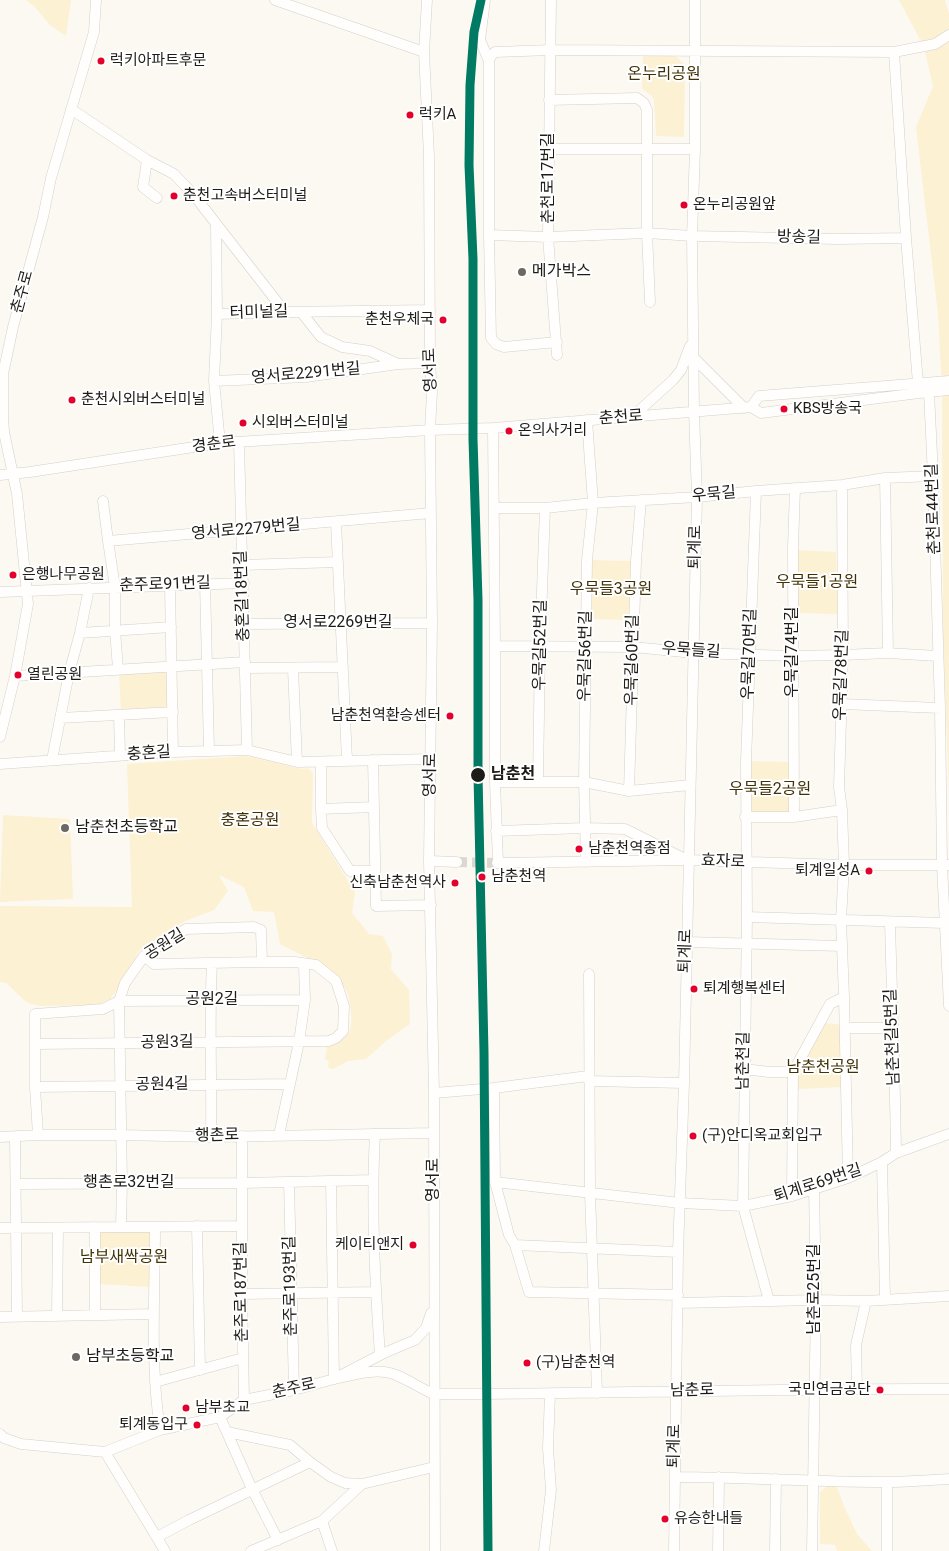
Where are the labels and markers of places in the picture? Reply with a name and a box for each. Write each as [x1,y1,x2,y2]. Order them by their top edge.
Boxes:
place label: 럭키아파트후문 [110,52,207,70]
marker: 럭키아파트후문 [96,56,106,66]
place label: 럭키A [419,106,456,124]
marker: 럭키A [405,110,415,120]
place label: 춘천고속버스터미널 [183,187,307,205]
marker: 춘천고속버스터미널 [169,191,179,201]
place label: 온누리공원앞 [693,196,776,214]
marker: 온누리공원앞 [679,200,689,210]
place label: 메가박스 [532,262,591,282]
marker: 메가박스 [516,266,528,278]
place label: 춘천우체국 [365,311,434,329]
marker: 춘천우체국 [438,315,448,325]
place label: 춘천시외버스터미널 [81,391,205,409]
marker: 춘천시외버스터미널 [67,395,77,405]
place label: KBS방송국 [793,400,862,418]
marker: KBS방송국 [779,404,789,414]
place label: 시외버스터미널 [252,414,349,432]
marker: 시외버스터미널 [238,418,248,428]
place label: 온의사거리 [518,422,587,440]
marker: 온의사거리 [504,426,514,436]
place label: 은행나무공원 [22,566,105,584]
marker: 은행나무공원 [8,570,18,580]
place label: 열린공원 [27,666,82,684]
marker: 열린공원 [13,670,23,680]
place label: 남춘천역환승센터 [331,707,441,725]
marker: 남춘천역환승센터 [445,711,455,721]
place label: 남춘천 [491,765,535,785]
marker: 남춘천 [469,766,487,784]
place label: 남춘천초등학교 [75,818,178,838]
marker: 남춘천초등학교 [59,822,71,834]
place label: 남춘천역종점 [588,840,671,858]
marker: 남춘천역종점 [574,844,584,854]
place label: 퇴계일성A [795,862,860,880]
marker: 퇴계일성A [864,866,874,876]
place label: 남춘천역 [491,868,546,886]
marker: 남춘천역 [477,872,487,882]
place label: 신축남춘천역사 [349,874,446,892]
marker: 신축남춘천역사 [450,878,460,888]
place label: 퇴계행복센터 [703,980,786,998]
marker: 퇴계행복센터 [689,984,699,994]
place label: (구)안디옥교회입구 [702,1127,823,1145]
marker: (구)안디옥교회입구 [688,1131,698,1141]
place label: 케이티앤지 [335,1236,404,1254]
marker: 케이티앤지 [408,1240,418,1250]
place label: 남부초등학교 [86,1347,174,1367]
marker: 남부초등학교 [70,1351,82,1363]
place label: (구)남춘천역 [536,1354,615,1372]
marker: (구)남춘천역 [522,1358,532,1368]
place label: 국민연금공단 [788,1381,871,1399]
marker: 국민연금공단 [875,1385,885,1395]
place label: 남부초교 [195,1399,250,1417]
marker: 남부초교 [181,1403,191,1413]
place label: 퇴계동입구 [119,1416,188,1434]
marker: 퇴계동입구 [192,1420,202,1430]
place label: 유승한내들 [674,1510,743,1528]
marker: 유승한내들 [660,1514,670,1524]

